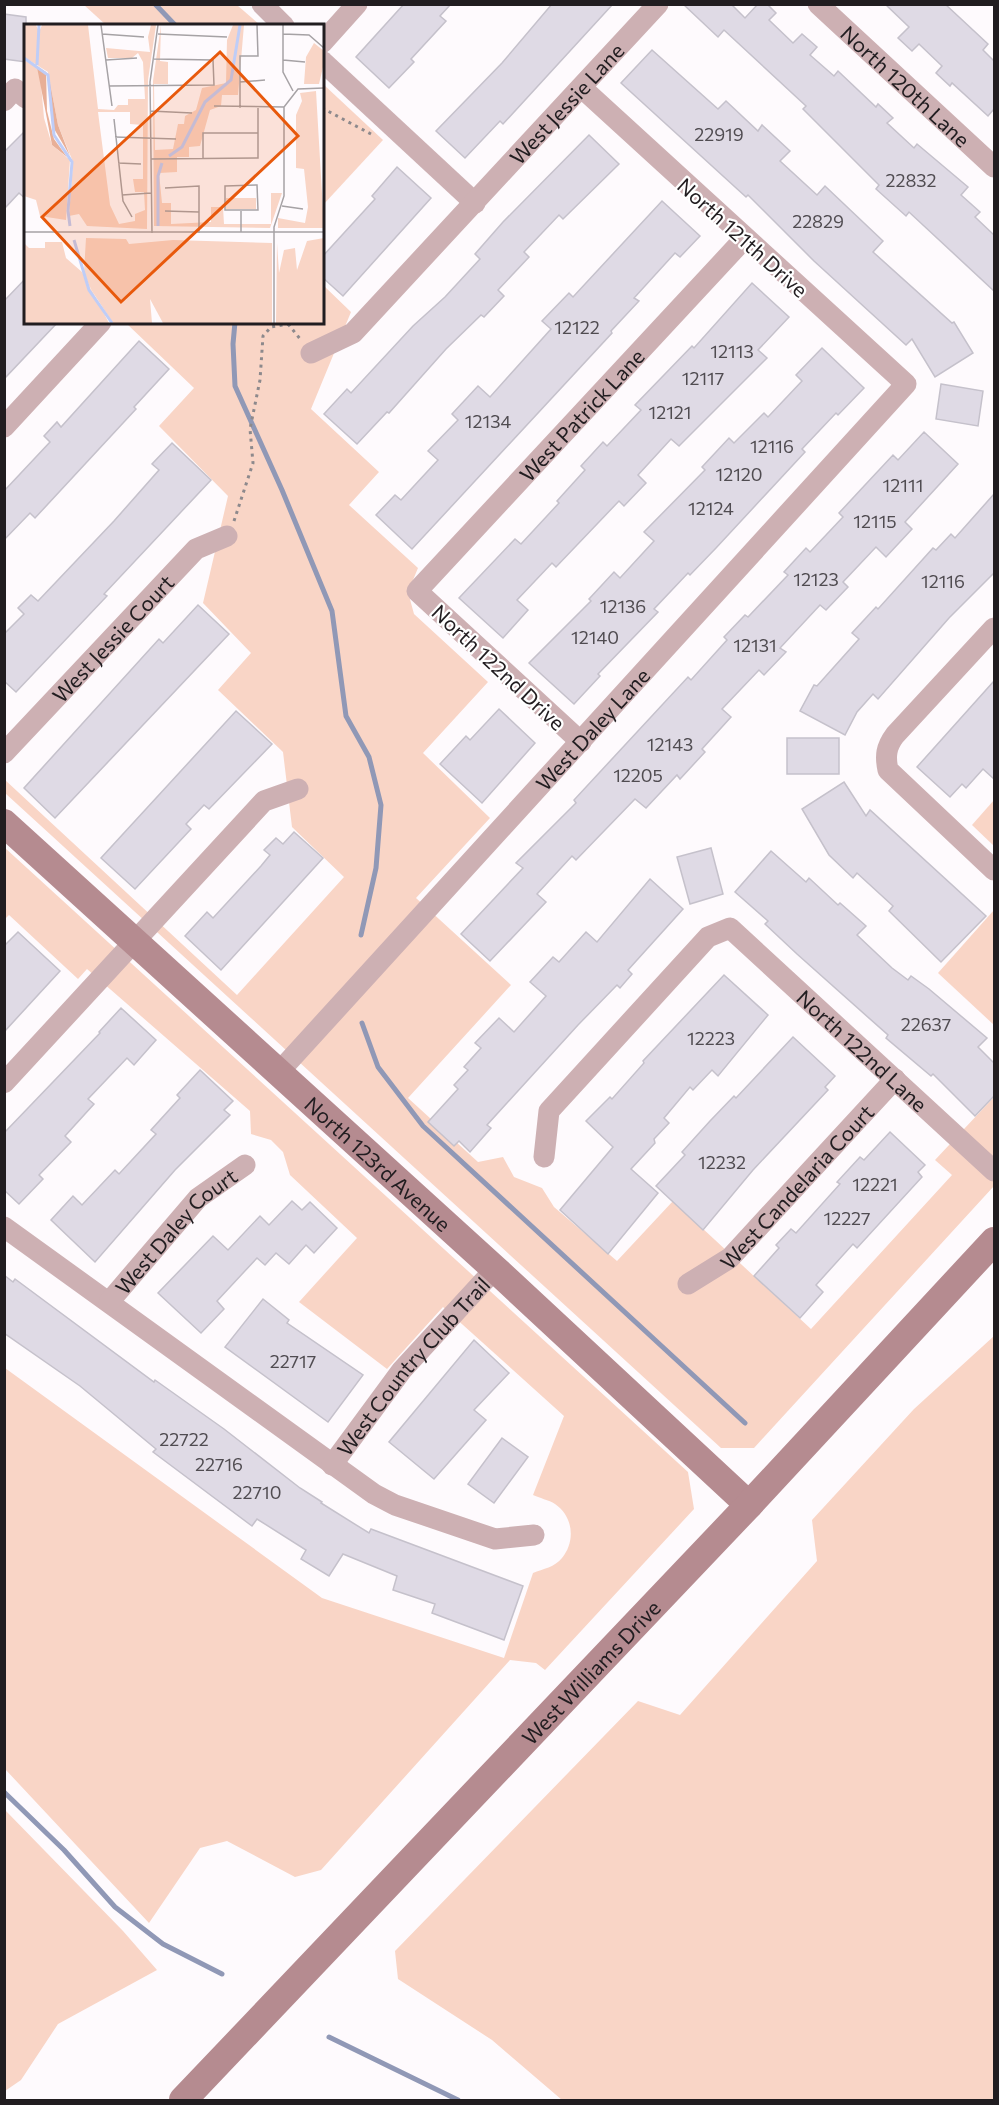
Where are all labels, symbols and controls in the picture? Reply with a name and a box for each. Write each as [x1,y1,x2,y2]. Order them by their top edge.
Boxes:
street label: North 120th Lane [836,20,976,151]
inset map [24,24,324,324]
street label: West Jessie Lane [504,37,628,169]
house number: 22919 [694,123,744,145]
house number: 22832 [886,169,937,191]
street label: North 121th Drive [673,172,813,302]
house number: 22829 [792,210,844,232]
house number: 12122 [554,316,600,338]
house number: 12113 [710,340,754,362]
street label: West Patrick Lane [513,343,649,486]
house number: 12117 [682,367,724,389]
house number: 12121 [648,401,692,423]
house number: 12134 [465,410,511,432]
house number: 12116 [750,435,794,457]
house number: 12120 [715,463,763,485]
house number: 12111 [883,474,923,496]
house number: 12124 [688,497,734,519]
house number: 12115 [853,510,897,532]
house number: 12123 [793,568,839,590]
street label: West Jessie Court [46,569,178,707]
house number: 12116 [921,570,965,592]
house number: 12136 [600,595,646,617]
street label: North 122nd Drive [427,599,571,735]
house number: 12140 [571,626,619,648]
house number: 12131 [733,634,777,656]
street label: West Daley Lane [530,662,654,795]
house number: 12143 [647,733,693,755]
house number: 12205 [613,764,663,786]
street label: North 122nd Lane [792,984,933,1116]
house number: 22637 [901,1013,951,1035]
house number: 12223 [687,1027,735,1049]
street label: North 123rd Avenue [300,1091,457,1236]
street label: West Candelaria Court [714,1099,878,1274]
house number: 12232 [698,1151,746,1173]
street label: West Daley Court [109,1162,241,1299]
house number: 12221 [852,1173,898,1195]
house number: 12227 [823,1207,871,1229]
street label: West Country Club Trail [331,1271,494,1460]
house number: 22717 [270,1350,316,1372]
house number: 22722 [159,1428,209,1450]
house number: 22716 [195,1453,243,1475]
house number: 22710 [233,1481,281,1503]
street label: West Williams Drive [516,1594,665,1749]

